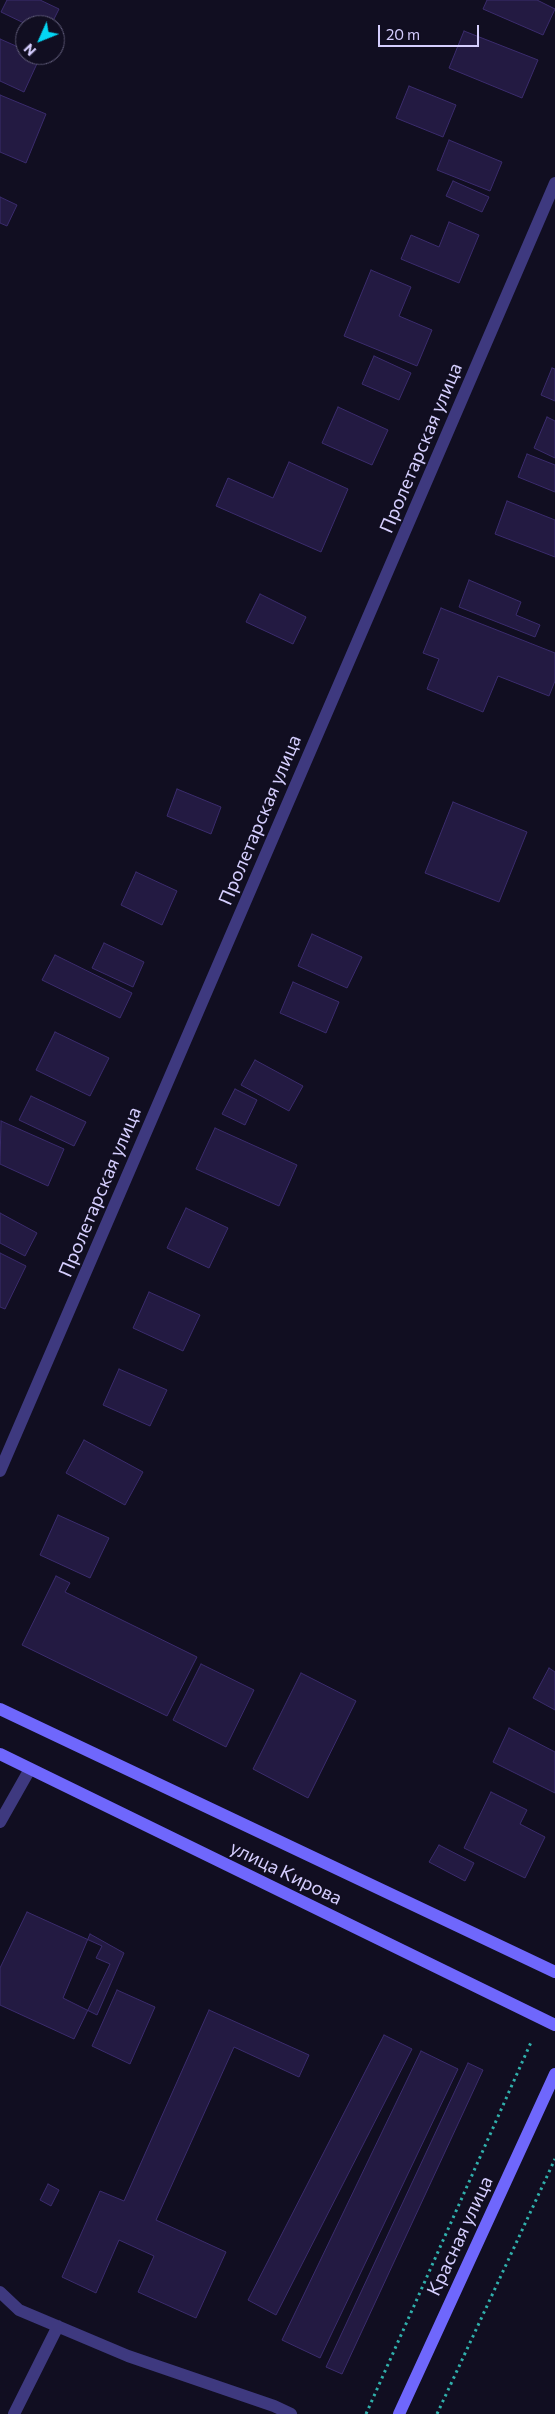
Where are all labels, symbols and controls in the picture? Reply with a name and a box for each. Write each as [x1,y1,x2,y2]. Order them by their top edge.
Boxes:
north arrow [15,15,65,65]
scale bar [380,15,481,47]
text: 20 m [386,25,420,43]
text: N [20,40,39,60]
street label: Пролетарская улица [375,360,467,536]
street label: Пролетарская улица [214,732,306,908]
street label: Пролетарская улица [54,1104,146,1280]
street label: улица Кирова [226,1836,346,1910]
street label: Красная улица [422,2173,498,2299]

